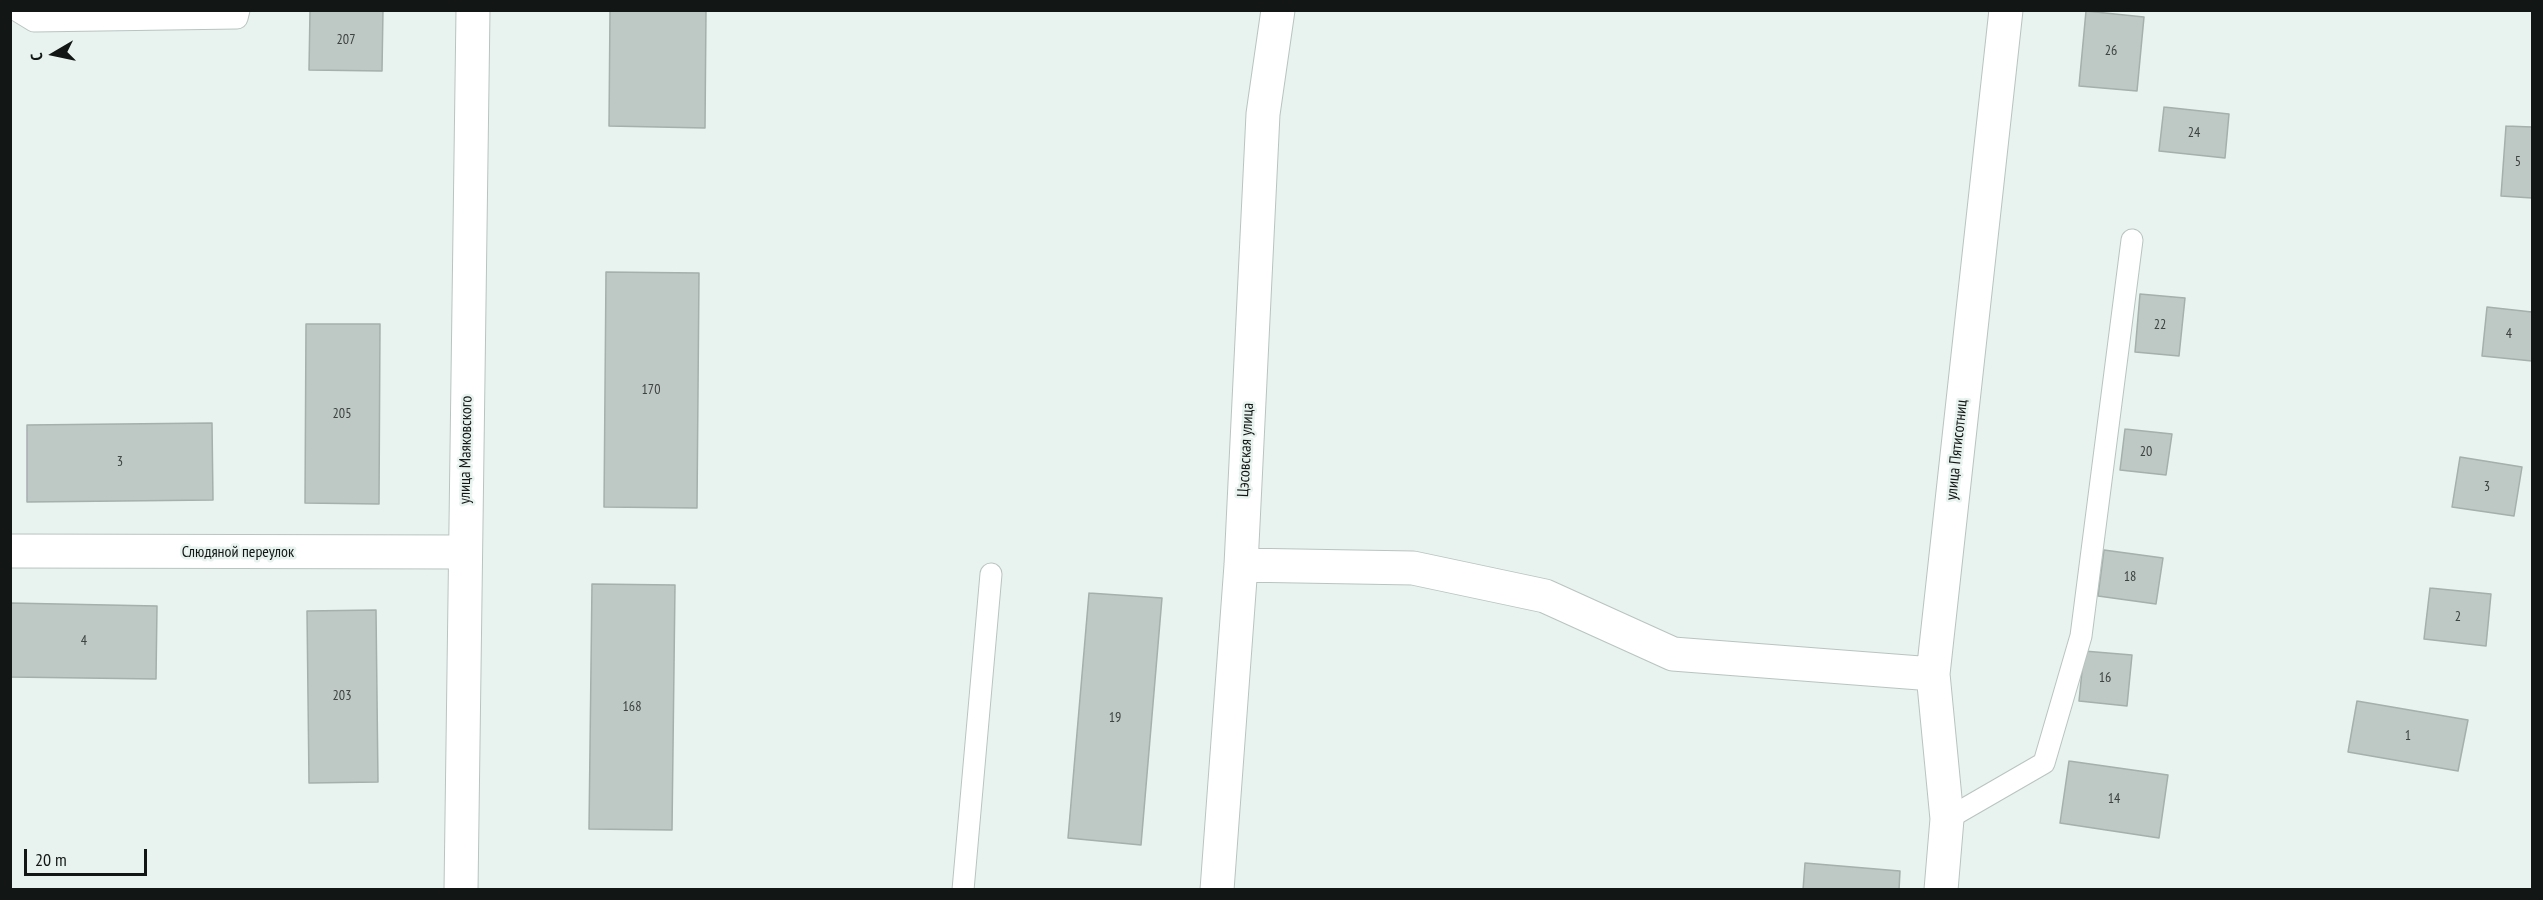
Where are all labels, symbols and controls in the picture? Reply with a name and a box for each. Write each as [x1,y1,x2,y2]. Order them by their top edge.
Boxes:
north arrow [24,24,84,84]
house number: 207 [337,32,355,48]
house number: 26 [2105,43,2117,59]
text: С [26,52,47,62]
house number: 24 [2188,125,2200,141]
house number: 5 [2515,154,2521,170]
house number: 22 [2154,317,2166,333]
house number: 4 [2506,326,2512,342]
house number: 170 [642,382,660,398]
street label: улица Маяковского [455,396,477,504]
street label: улица Пятисотниц [1942,399,1972,501]
street label: Цэсовская улица [1234,402,1258,498]
house number: 205 [333,406,351,422]
house number: 20 [2140,444,2152,460]
house number: 3 [117,454,123,470]
house number: 3 [2484,479,2490,495]
street label: Слюдяной переулок [182,542,294,562]
house number: 18 [2124,569,2136,585]
house number: 2 [2455,609,2461,625]
house number: 4 [81,633,87,649]
house number: 16 [2099,670,2111,686]
house number: 203 [333,688,351,704]
house number: 168 [623,699,641,715]
house number: 19 [1109,710,1121,726]
house number: 1 [2405,728,2411,744]
house number: 14 [2108,791,2120,807]
scale bar [27,837,150,875]
text: 20 m [35,848,67,871]

